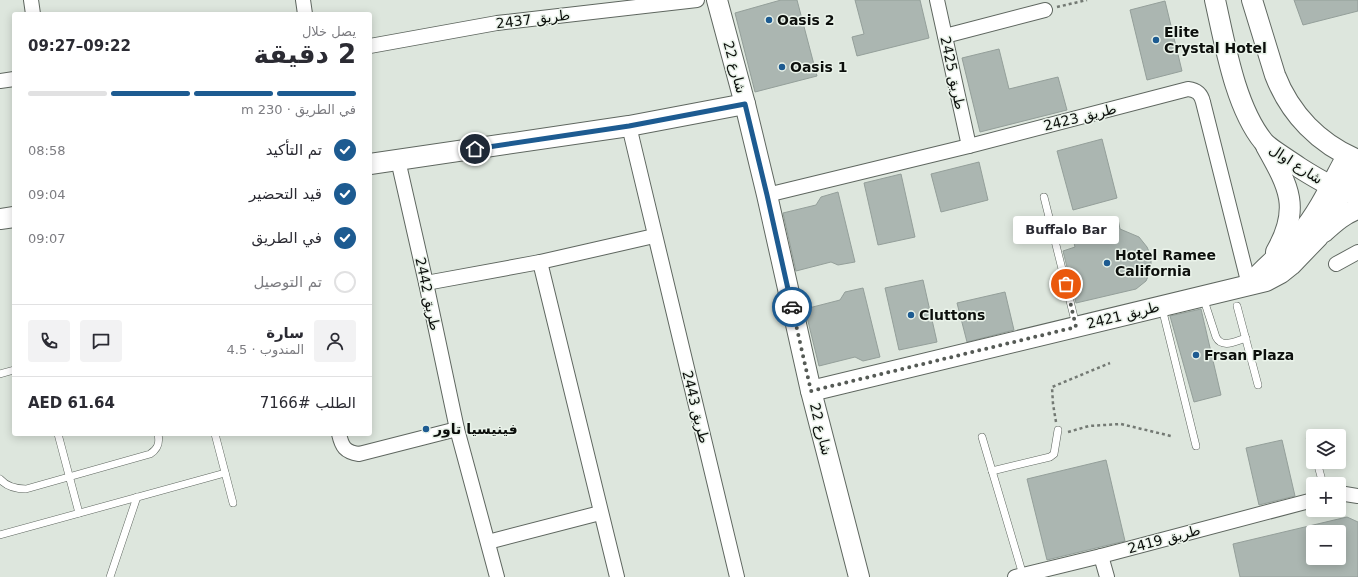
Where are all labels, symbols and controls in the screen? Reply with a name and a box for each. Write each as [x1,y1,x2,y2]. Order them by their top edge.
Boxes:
street label: طريق 2437 [495,7,571,32]
place label: Oasis 2 [777,12,834,28]
marker: Oasis 2 [764,15,774,25]
text: يصل خلال [302,24,356,39]
place label: Elite Crystal Hotel [1164,24,1267,56]
street label: طريق 2425 [936,35,969,111]
marker: Elite Crystal Hotel [1151,35,1161,45]
text: 09:22–09:27 [28,37,131,55]
text: 2 دقيقة [253,39,356,69]
street label: شارع 22 [719,39,750,95]
place label: Oasis 1 [790,59,847,75]
marker: Oasis 1 [777,62,787,72]
street label: طريق 2423 [1042,100,1118,135]
text: في الطريق · 230 m [241,102,356,117]
pin [458,132,492,166]
icon: home [464,138,486,160]
icon: check [334,139,356,161]
text: تم التأكيد [266,141,322,159]
street label: شارع اوال [1266,141,1326,188]
text: 08:58 [28,143,65,158]
icon: check [334,183,356,205]
text: قيد التحضير [249,185,322,203]
text: 09:04 [28,187,65,202]
callout: Buffalo Bar [1013,216,1119,244]
text: Buffalo Bar [1025,222,1107,237]
icon: check [334,227,356,249]
text: في الطريق [252,229,322,247]
text: 09:07 [28,231,65,246]
place label: Hotel Ramee California [1115,247,1216,279]
street label: طريق 2442 [411,256,444,332]
marker: Hotel Ramee California [1102,258,1112,268]
pin [1049,267,1083,301]
text: تم التوصيل [253,273,322,291]
icon: bag [1055,273,1077,295]
courier [772,287,812,327]
icon: car [781,296,803,318]
street label: طريق 2421 [1085,298,1161,333]
place label: Cluttons [919,307,985,323]
marker: Cluttons [906,310,916,320]
button: phone [28,320,70,362]
button: chat [80,320,122,362]
button: person [314,320,356,362]
text: سارة [266,324,304,342]
text: المندوب · 4.5 [227,342,304,357]
place label: Frsan Plaza [1204,347,1294,363]
marker: Frsan Plaza [1191,350,1201,360]
street label: طريق 2443 [678,369,713,445]
text: AED 61.64 [28,394,115,412]
text: الطلب #7166 [260,394,356,412]
street label: شارع 22 [806,401,835,457]
place label: فينيسيا تاور [433,421,518,438]
marker: فينيسيا تاور [421,424,431,434]
map controls [1306,429,1346,565]
button: layers [1306,429,1346,469]
button: + [1306,477,1346,517]
street label: طريق 2419 [1126,522,1202,557]
button: − [1306,525,1346,565]

